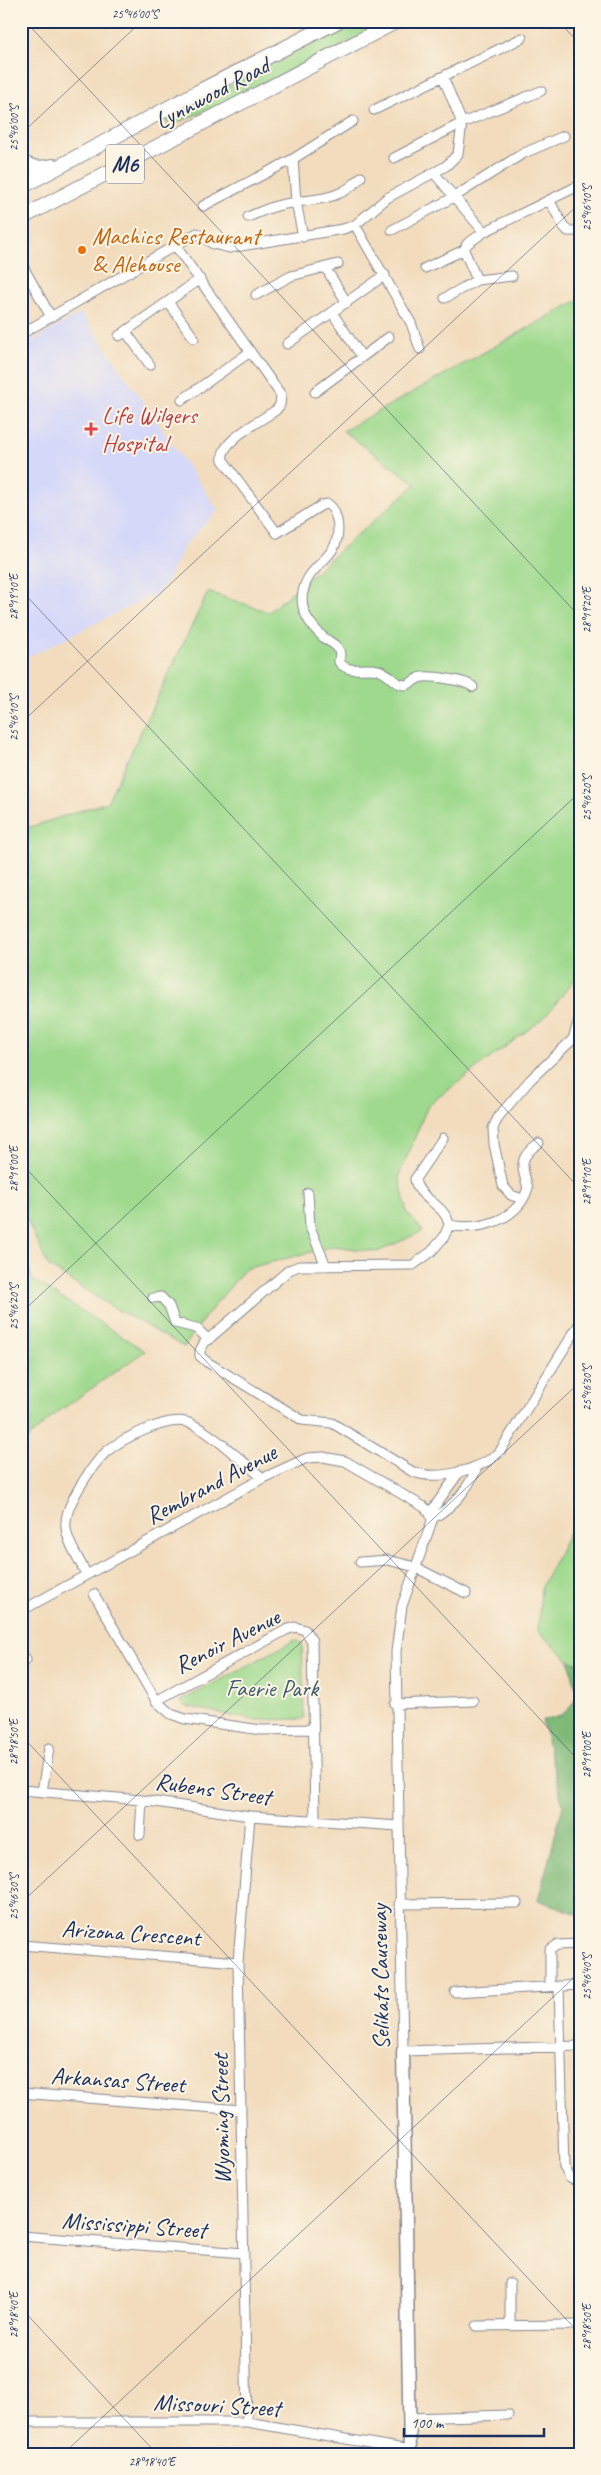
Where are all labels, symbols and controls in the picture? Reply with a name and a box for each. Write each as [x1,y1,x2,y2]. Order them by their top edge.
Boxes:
text: 25°46'00"S [112,6,160,22]
street label: Lynnwood Road [150,49,277,136]
text: 25°46'00"S [6,103,22,151]
road number: M6 [106,144,144,183]
text: 25°46'10"S [579,183,595,231]
place label: Machics Restaurant & Alehouse [92,221,263,279]
marker: Machics Restaurant & Alehouse [76,244,88,256]
place label: Life Wilgers Hospital [102,400,199,458]
marker: Life Wilgers Hospital [84,422,98,436]
text: 28°19'10"E [6,572,22,620]
text: 28°19'20"E [579,585,595,633]
text: 25°46'10"S [6,693,22,741]
text: 25°46'20"S [579,773,595,821]
text: 28°19'00"E [6,1144,22,1192]
text: 28°19'10"E [579,1157,595,1205]
text: 25°46'20"S [6,1282,22,1330]
text: 25°46'30"S [579,1363,595,1411]
street label: Rembrand Avenue [141,1436,283,1531]
street label: Renoir Avenue [169,1601,287,1680]
park label: Faerie Park [226,1673,320,1703]
text: 28°18'50"E [6,1717,22,1765]
text: 28°19'00"E [579,1730,595,1778]
street label: Rubens Street [153,1766,276,1812]
text: 25°46'30"S [6,1872,22,1920]
street label: Selikats Causeway [364,1902,396,2050]
street label: Arizona Crescent [61,1913,203,1953]
text: 25°46'40"S [579,1952,595,2000]
street label: Wyoming Street [205,2051,237,2185]
street label: Arkansas Street [50,2060,188,2100]
street label: Mississippi Street [61,2205,210,2245]
text: 28°18'40"E [6,2290,22,2338]
text: 28°18'50"E [579,2302,595,2350]
street label: Missouri Street [153,2387,284,2423]
scale bar [404,2405,544,2437]
text: 100 m [411,2414,445,2433]
text: 28°18'40"E [129,2454,177,2470]

